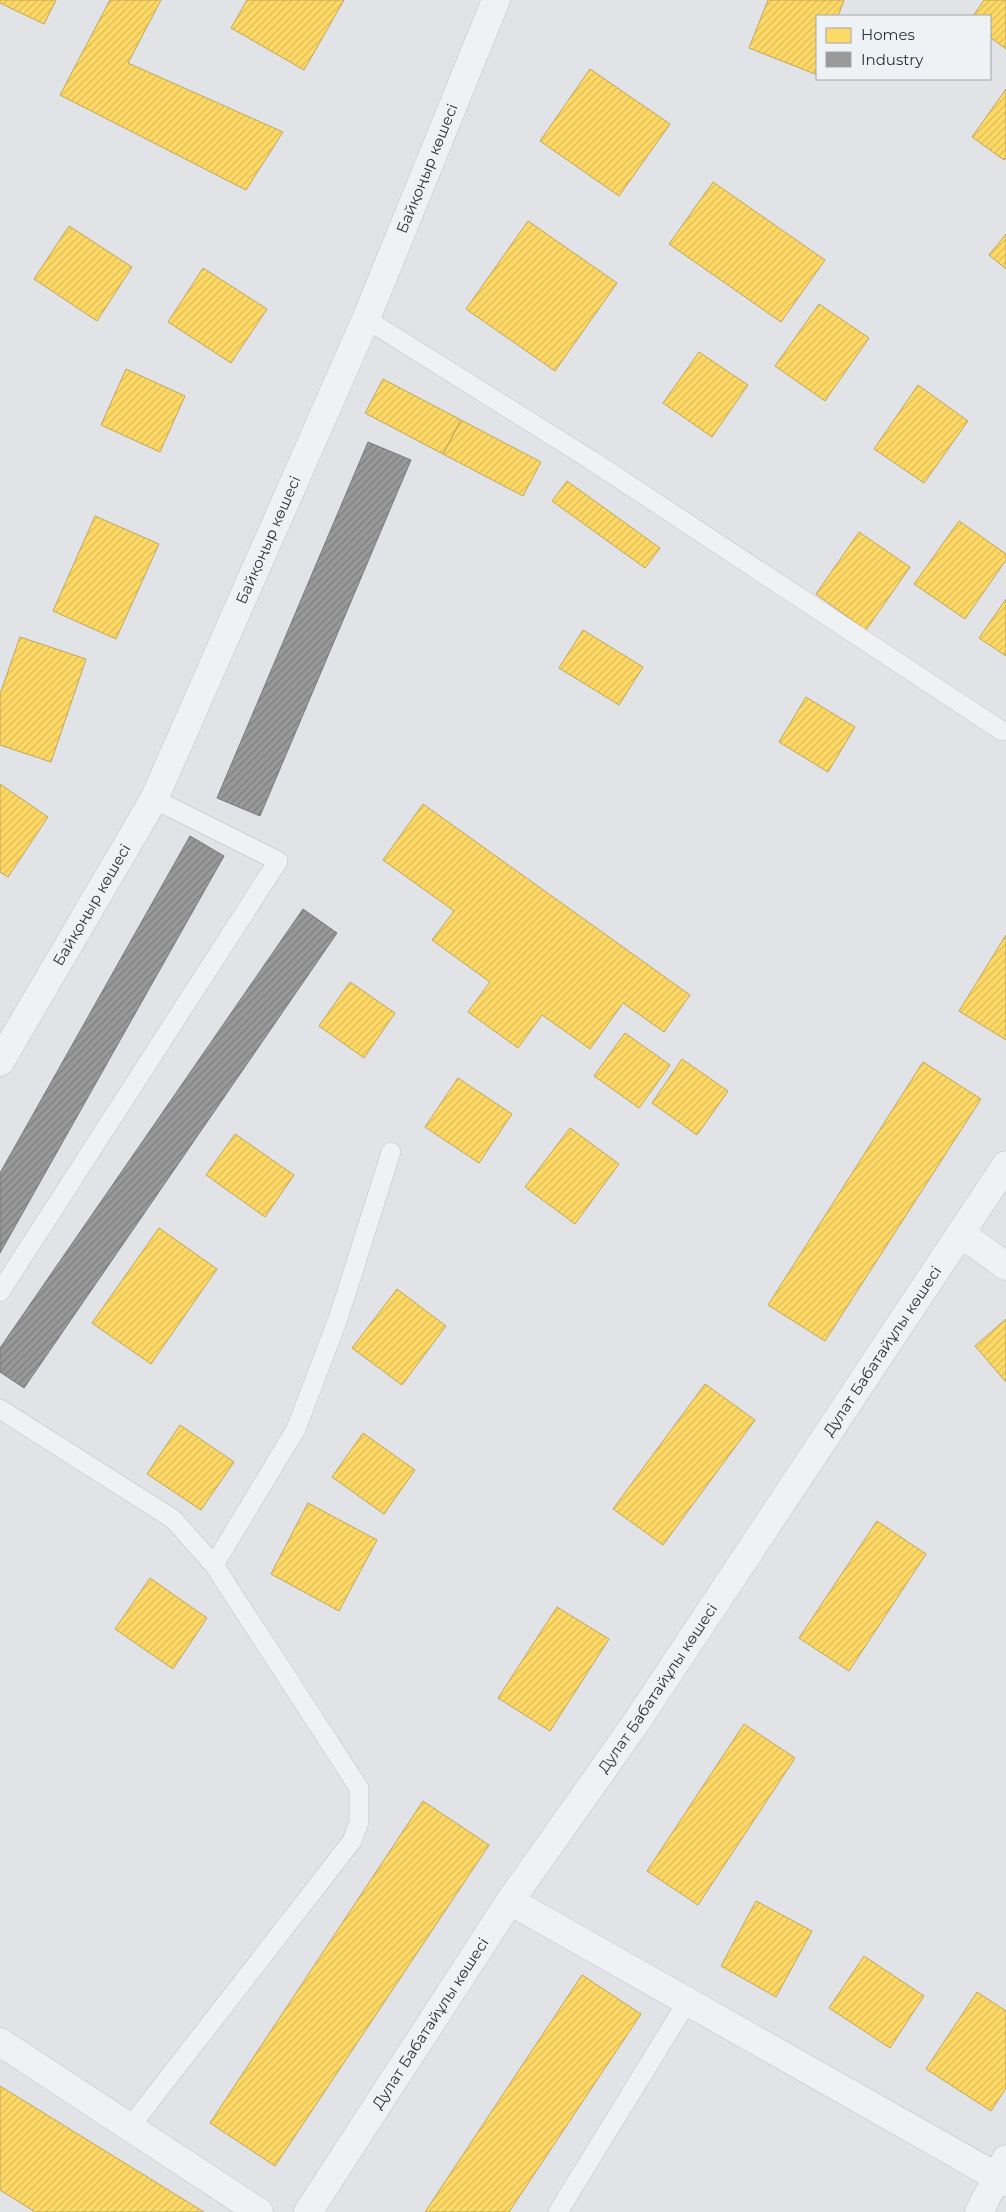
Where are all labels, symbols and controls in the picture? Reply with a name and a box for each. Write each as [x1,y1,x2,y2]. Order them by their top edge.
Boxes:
legend [816,15,991,80]
text: Homes [861,25,915,44]
text: Industry [861,50,924,69]
street label: Байқоңыр көшесі [392,101,462,236]
street label: Байқоңыр көшесі [231,473,305,607]
street label: Байқоңыр көшесі [48,840,135,969]
street label: Дулат Бабатайұлы көшесі [819,1262,945,1440]
street label: Дулат Бабатайұлы көшесі [594,1600,721,1776]
street label: Дулат Бабатайұлы көшесі [368,1934,493,2112]

